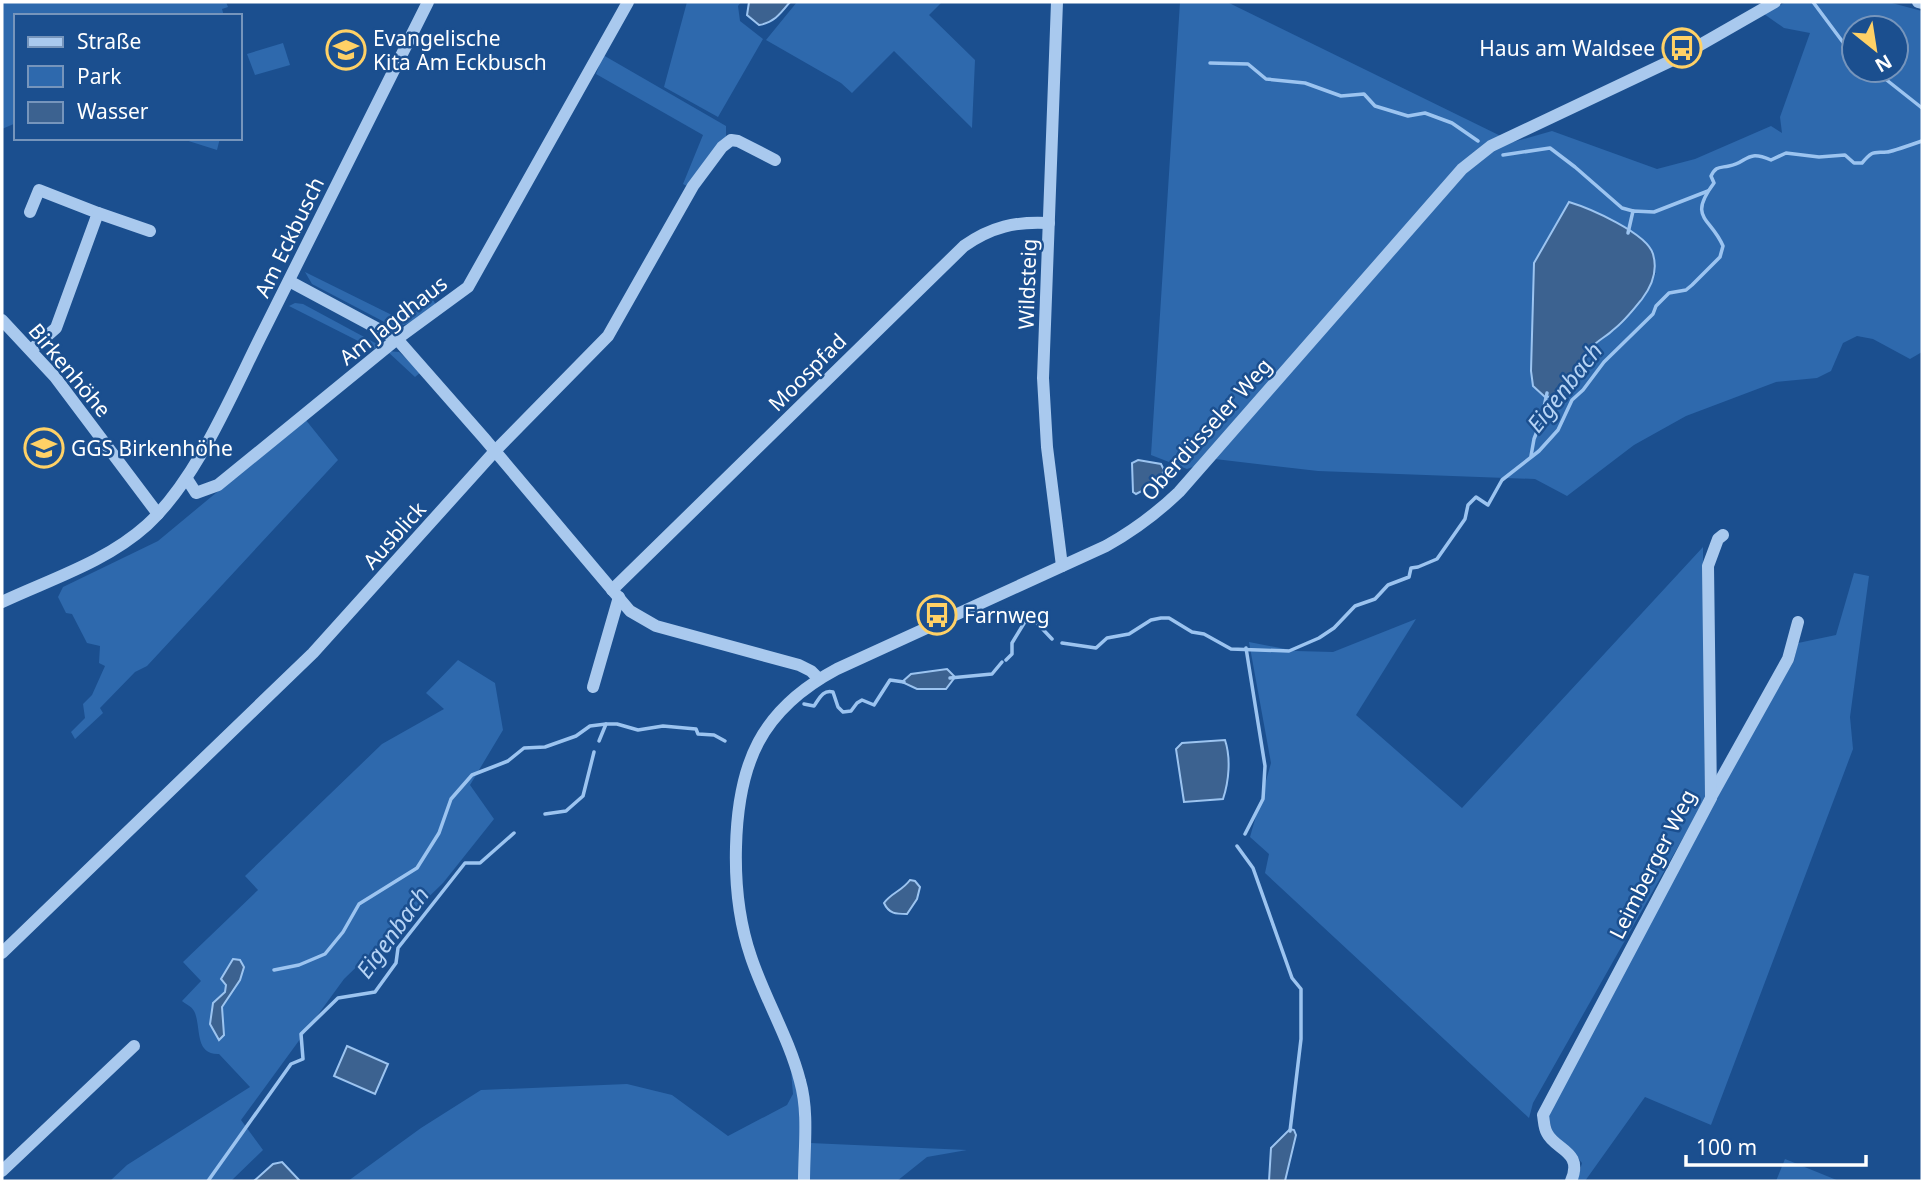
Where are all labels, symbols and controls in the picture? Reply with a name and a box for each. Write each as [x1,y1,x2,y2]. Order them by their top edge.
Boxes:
legend [14,14,242,140]
north arrow [1840,14,1910,84]
place label: Evangelische Kita Am Eckbusch [373,24,547,76]
text: Straße [77,27,141,55]
bus stop icon: Haus am Waldsee [1661,27,1703,69]
school or university icon: Evangelische Kita Am Eckbusch [325,29,367,71]
place label: Haus am Waldsee [1479,34,1655,62]
text: N [1870,49,1897,79]
text: Park [77,62,122,90]
text: Wasser [77,97,149,125]
street label: Am Eckbusch [248,172,330,302]
street label: Wildsteig [1011,238,1043,330]
street label: Am Jagdhaus [333,269,453,371]
street label: Birkenhöhe [23,317,117,423]
street label: Moospfad [762,327,852,417]
water label: Eigenbach [1519,335,1609,439]
street label: Oberdüsseler Weg [1135,352,1277,506]
school or university icon: GGS Birkenhöhe [23,427,65,469]
place label: GGS Birkenhöhe [71,434,233,462]
street label: Ausblick [356,495,432,575]
bus stop icon: Farnweg [916,594,958,636]
place label: Farnweg [964,601,1050,629]
street label: Leimberger Weg [1602,785,1702,943]
water label: Eigenbach [348,880,436,984]
scale bar [1686,1124,1866,1168]
text: 100 m [1696,1133,1757,1161]

